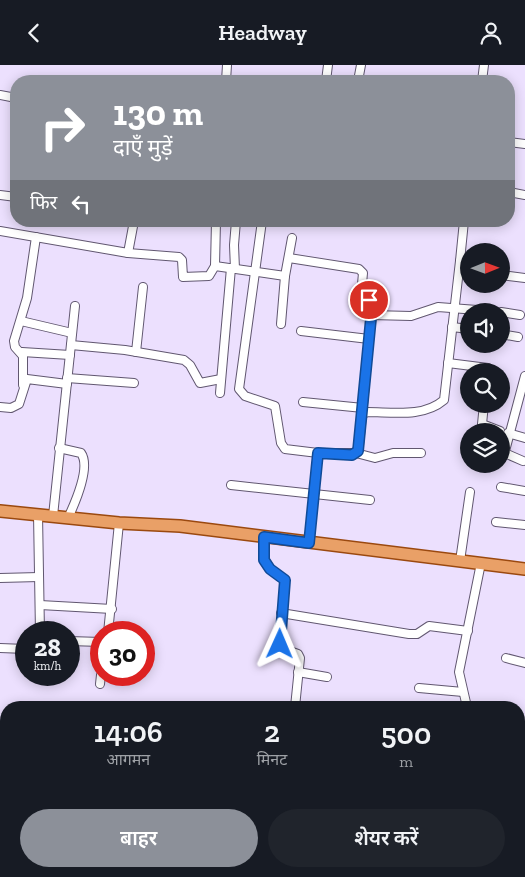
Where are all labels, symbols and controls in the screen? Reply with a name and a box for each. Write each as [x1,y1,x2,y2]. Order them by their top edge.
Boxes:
icon: back [20,19,48,47]
text: Headway [218,19,307,46]
icon: person [477,19,505,47]
text: 130 m [113,92,203,134]
icon: right [30,95,95,160]
text: दाएँ मुड़ें [113,134,172,161]
icon: left [67,190,95,218]
text: फिर [30,191,57,214]
north arrow [460,243,510,293]
map controls [460,243,510,473]
pin [348,279,390,321]
icon: arrive [355,286,383,314]
button: sound [460,303,510,353]
button: search [460,363,510,413]
button: layers [460,423,510,473]
position arrow [253,617,305,669]
speed limit sign: 30 [90,621,155,686]
text: 28 [34,632,61,662]
text: km/h [34,659,61,673]
text: 14:06 [94,714,163,750]
text: 2 [264,714,280,750]
text: 500 [381,716,431,752]
text: आगमन [106,750,150,769]
text: मिनट [257,750,287,769]
text: m [399,752,413,771]
button: बाहर [20,809,258,867]
button: शेयर करें [268,809,505,867]

